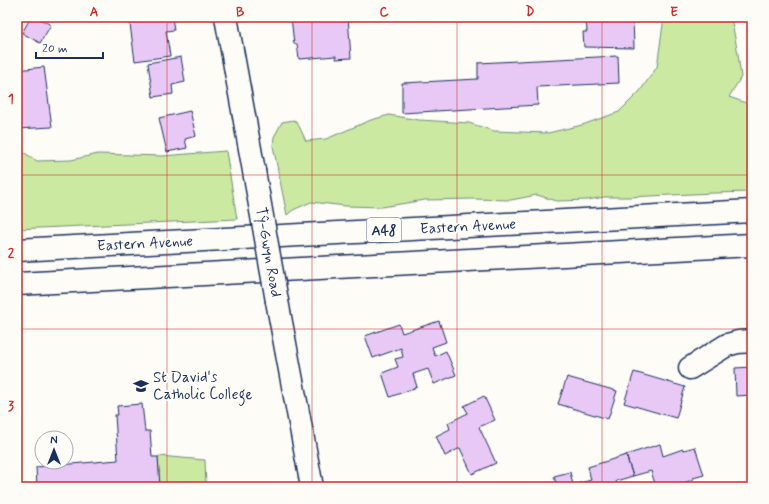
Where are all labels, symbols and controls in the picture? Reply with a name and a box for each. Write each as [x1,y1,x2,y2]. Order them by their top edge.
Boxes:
text: A [90,4,98,21]
text: B [236,4,245,21]
text: C [379,4,389,21]
text: D [526,4,535,21]
text: E [670,4,678,21]
scale bar [36,34,103,60]
text: 20 m [42,41,68,57]
text: 1 [8,91,14,108]
street label: Tŷ-Gwyn Road [250,206,286,299]
street label: Eastern Avenue [420,214,517,240]
road number: A48 [367,218,401,242]
street label: Eastern Avenue [97,231,194,257]
text: 2 [8,245,15,262]
place label: St David's Catholic College [153,368,253,406]
school or university icon: St David's Catholic College [132,377,150,395]
text: 3 [8,398,14,415]
north arrow [34,430,74,470]
text: N [50,434,58,448]

